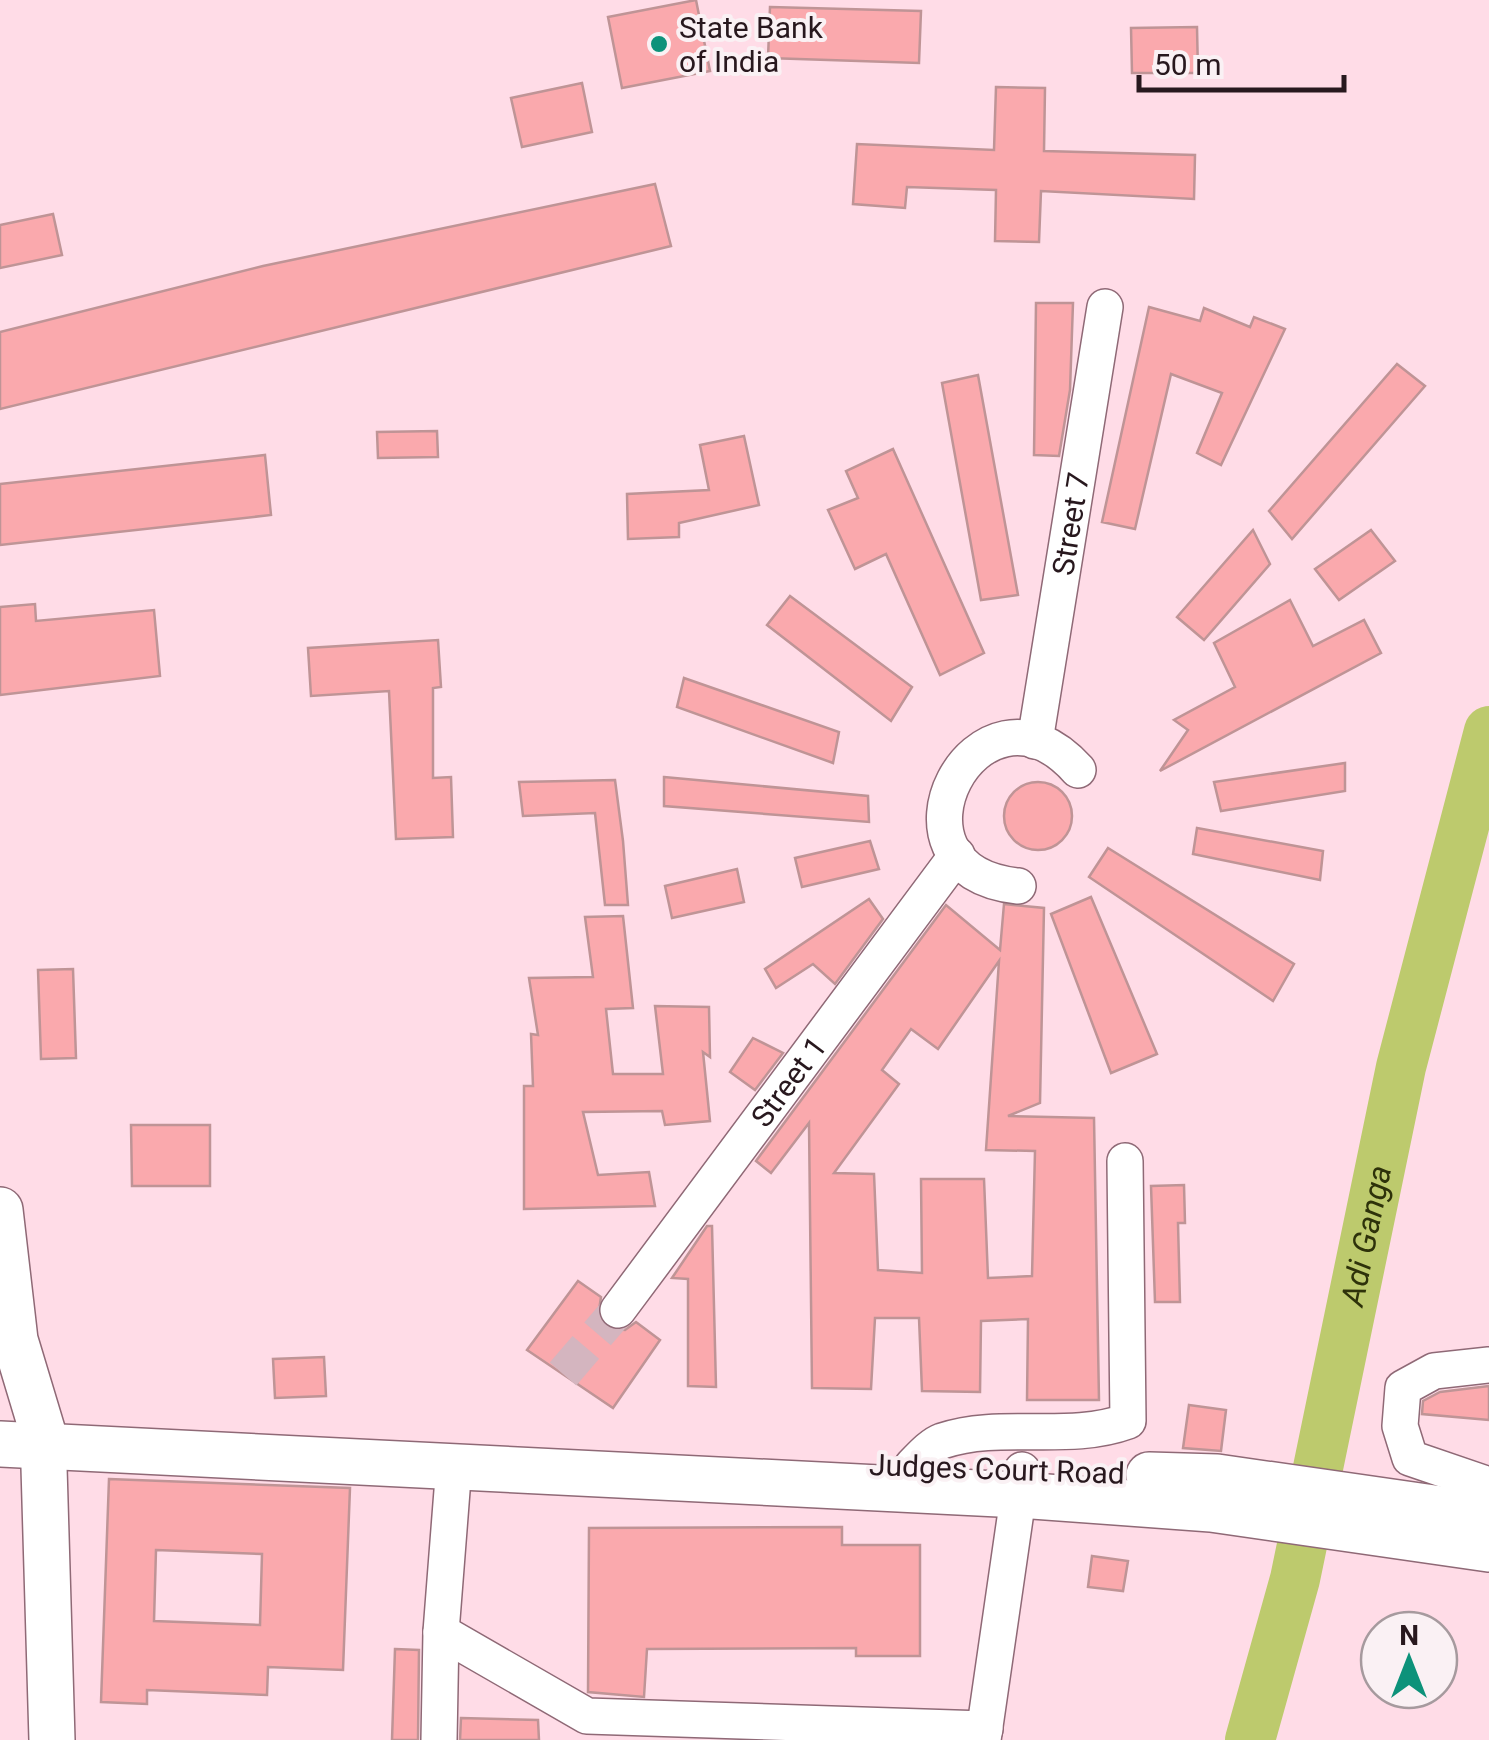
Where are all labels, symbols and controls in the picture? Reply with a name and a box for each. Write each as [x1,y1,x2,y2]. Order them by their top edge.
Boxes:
place label: State Bank of India [679,10,824,79]
scale bar [1139,30,1344,92]
marker: State Bank of India [648,33,670,55]
text: 50 m [1154,47,1221,82]
street label: Street 7 [1045,470,1096,578]
street label: Street 1 [743,1029,833,1133]
water label: Adi Ganga [1333,1162,1399,1311]
street label: Judges Court Road [869,1447,1125,1491]
north arrow [1359,1610,1459,1710]
text: N [1399,1619,1419,1652]

